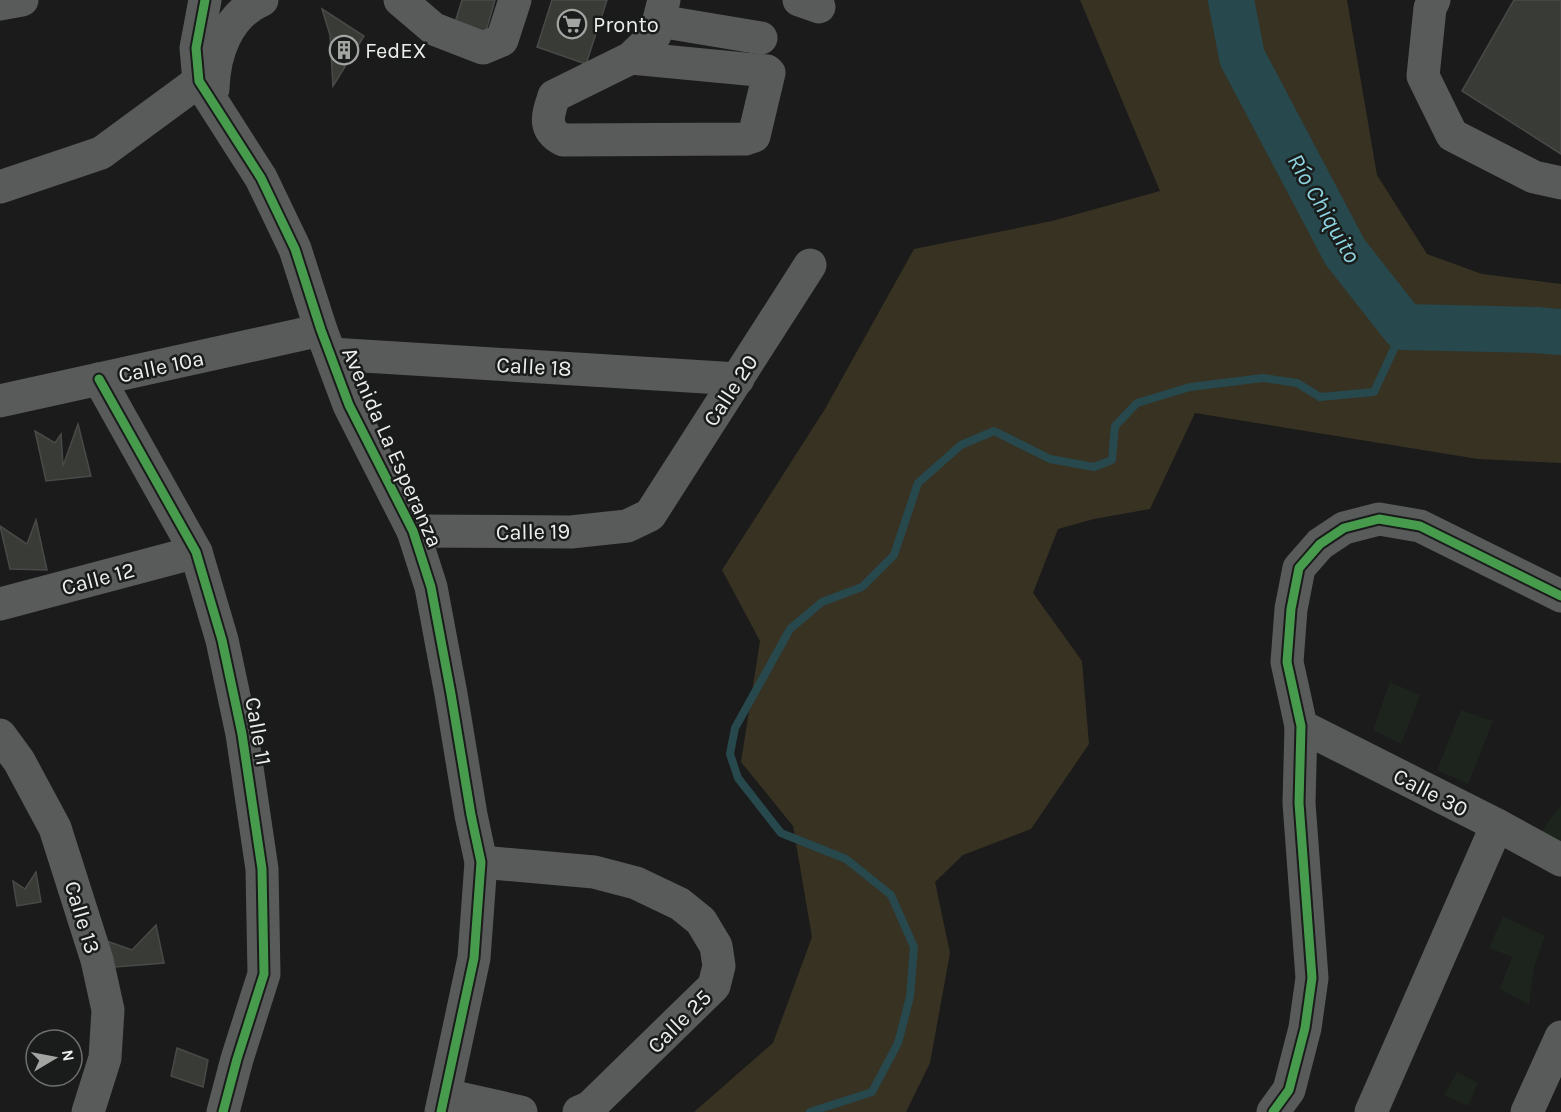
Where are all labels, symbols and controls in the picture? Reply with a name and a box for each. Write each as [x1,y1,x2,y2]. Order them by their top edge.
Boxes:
supermarket icon: Pronto [556,8,588,40]
place label: Pronto [593,12,659,38]
building icon: FedEX [328,34,360,66]
place label: FedEX [365,38,427,64]
water label: Río Chiquito [1282,148,1367,268]
street label: Avenida La Esperanza [336,343,448,551]
street label: Calle 10a [116,345,206,389]
street label: Calle 20 [698,350,764,431]
street label: Calle 18 [496,352,572,382]
street label: Calle 19 [496,518,570,546]
street label: Calle 12 [59,557,138,601]
street label: Calle 11 [239,695,277,767]
street label: Calle 30 [1389,763,1472,823]
street label: Calle 13 [59,878,105,957]
street label: Calle 25 [642,984,717,1059]
north arrow [24,1028,84,1088]
text: N [58,1048,79,1063]

